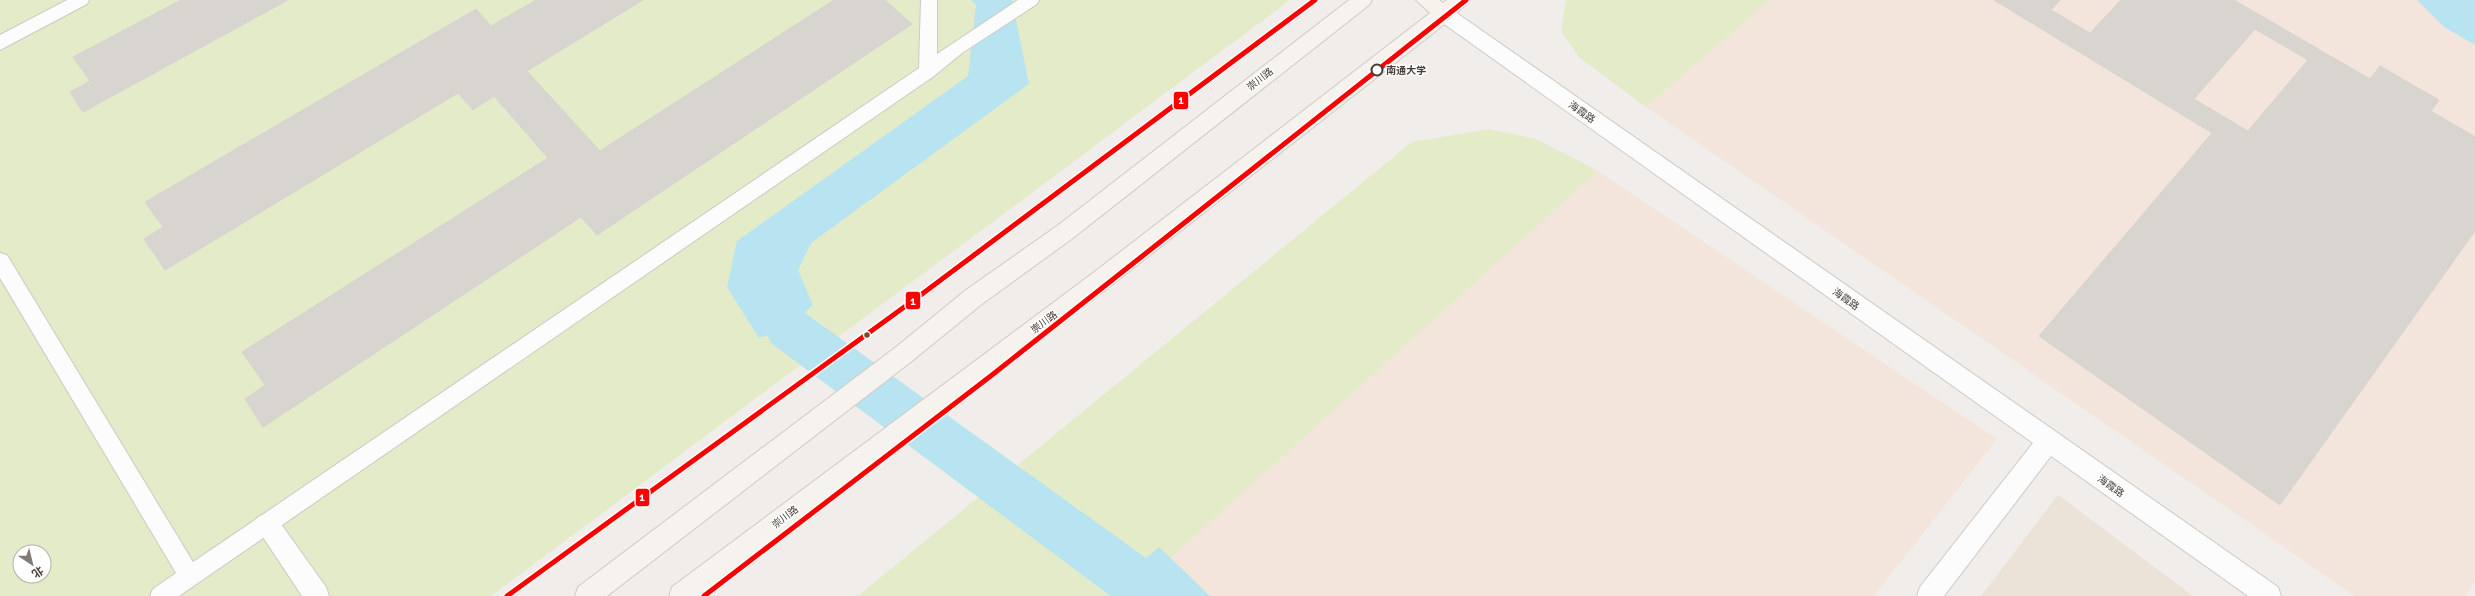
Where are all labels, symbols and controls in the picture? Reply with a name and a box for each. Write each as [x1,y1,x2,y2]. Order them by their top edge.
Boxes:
marker: 南通大学 [1370,63,1384,77]
street label: 崇川路 [1245,65,1275,93]
place label: 南通大学 [1386,65,1426,76]
line badge: 1 [1173,91,1189,110]
text: 1 [1178,94,1184,107]
street label: 海霞路 [1567,99,1597,125]
street label: 海霞路 [1831,286,1861,312]
line badge: 1 [905,291,921,310]
text: 1 [910,295,916,308]
street label: 崇川路 [1029,309,1059,335]
unlabelled marker [862,330,872,340]
street label: 海霞路 [2096,473,2126,499]
line badge: 1 [635,488,650,507]
text: 1 [639,491,645,504]
street label: 崇川路 [770,504,800,530]
north arrow [12,544,52,584]
text: 北 [29,563,46,580]

